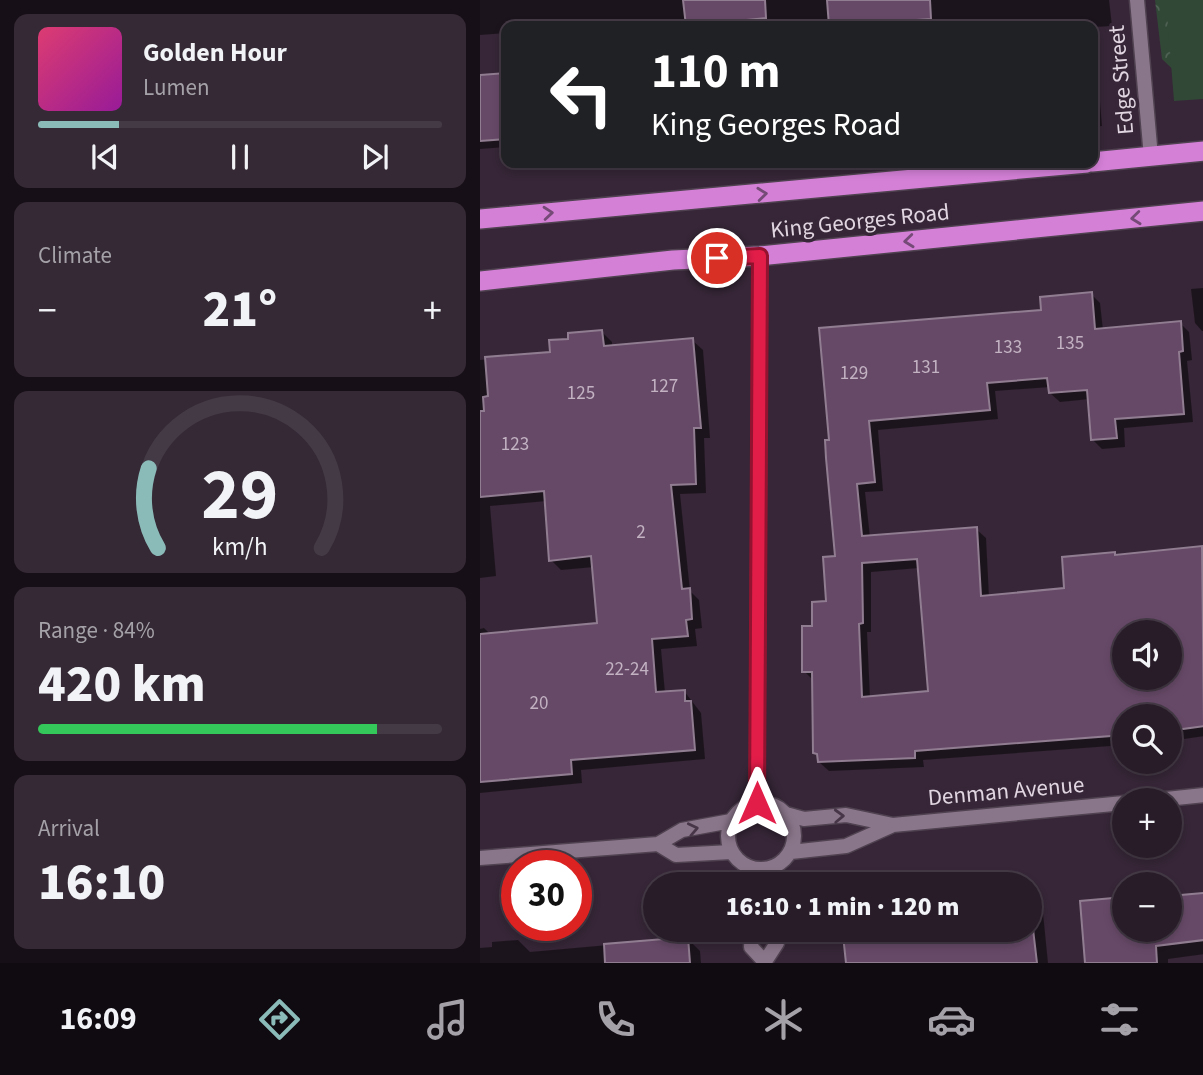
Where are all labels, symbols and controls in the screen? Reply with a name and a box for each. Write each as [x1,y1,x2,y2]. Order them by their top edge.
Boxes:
street label: Edge Street [1100,24,1142,136]
text: Golden Hour [143,34,287,71]
text: 110 m [651,37,780,107]
icon: left [536,49,627,140]
text: Lumen [143,71,210,104]
text: King Georges Road [651,102,901,148]
icon: previous [86,138,124,176]
icon: pause [221,138,259,176]
icon: next [356,138,394,176]
one-way arrow [757,187,768,202]
street label: King Georges Road [769,195,951,247]
one-way arrow [543,206,554,221]
one-way arrow [1130,210,1141,225]
pin [687,228,747,288]
one-way arrow [903,233,914,248]
text: Climate [38,239,112,272]
icon: arrive [698,239,736,277]
text: 21° [203,273,277,347]
text: − [38,284,57,338]
text: + [423,284,442,338]
house number: 135 [1056,330,1084,357]
house number: 133 [994,334,1022,361]
house number: 131 [912,354,940,381]
house number: 129 [840,360,868,387]
house number: 127 [650,373,678,400]
house number: 125 [567,380,595,407]
house number: 123 [501,431,529,458]
text: 29 [202,443,278,547]
house number: 2 [636,519,646,546]
text: km/h [212,528,268,564]
text: Range · 84% [38,614,155,647]
map controls [1112,620,1182,942]
button: sound [1112,620,1182,690]
text: 420 km [38,648,206,722]
house number: 22-24 [605,656,649,683]
house number: 20 [530,690,548,717]
button: search [1112,704,1182,774]
position arrow [720,766,794,840]
street label: Denman Avenue [926,768,1086,814]
button: + [1112,788,1182,858]
one-way arrow [834,809,845,824]
text: Arrival [38,812,100,845]
one-way arrow [687,822,699,837]
text: 16:10 [38,846,165,920]
speed limit sign: 30 [501,850,592,941]
button: − [1112,872,1182,942]
text: 16:10 · 1 min · 120 m [726,888,959,925]
icon: directions [255,995,304,1044]
icon: music [423,995,472,1044]
icon: phone [591,995,640,1044]
icon: climate [759,995,808,1044]
icon: car [927,995,976,1044]
icon: filters [1095,995,1144,1044]
text: 16:09 [59,996,137,1042]

